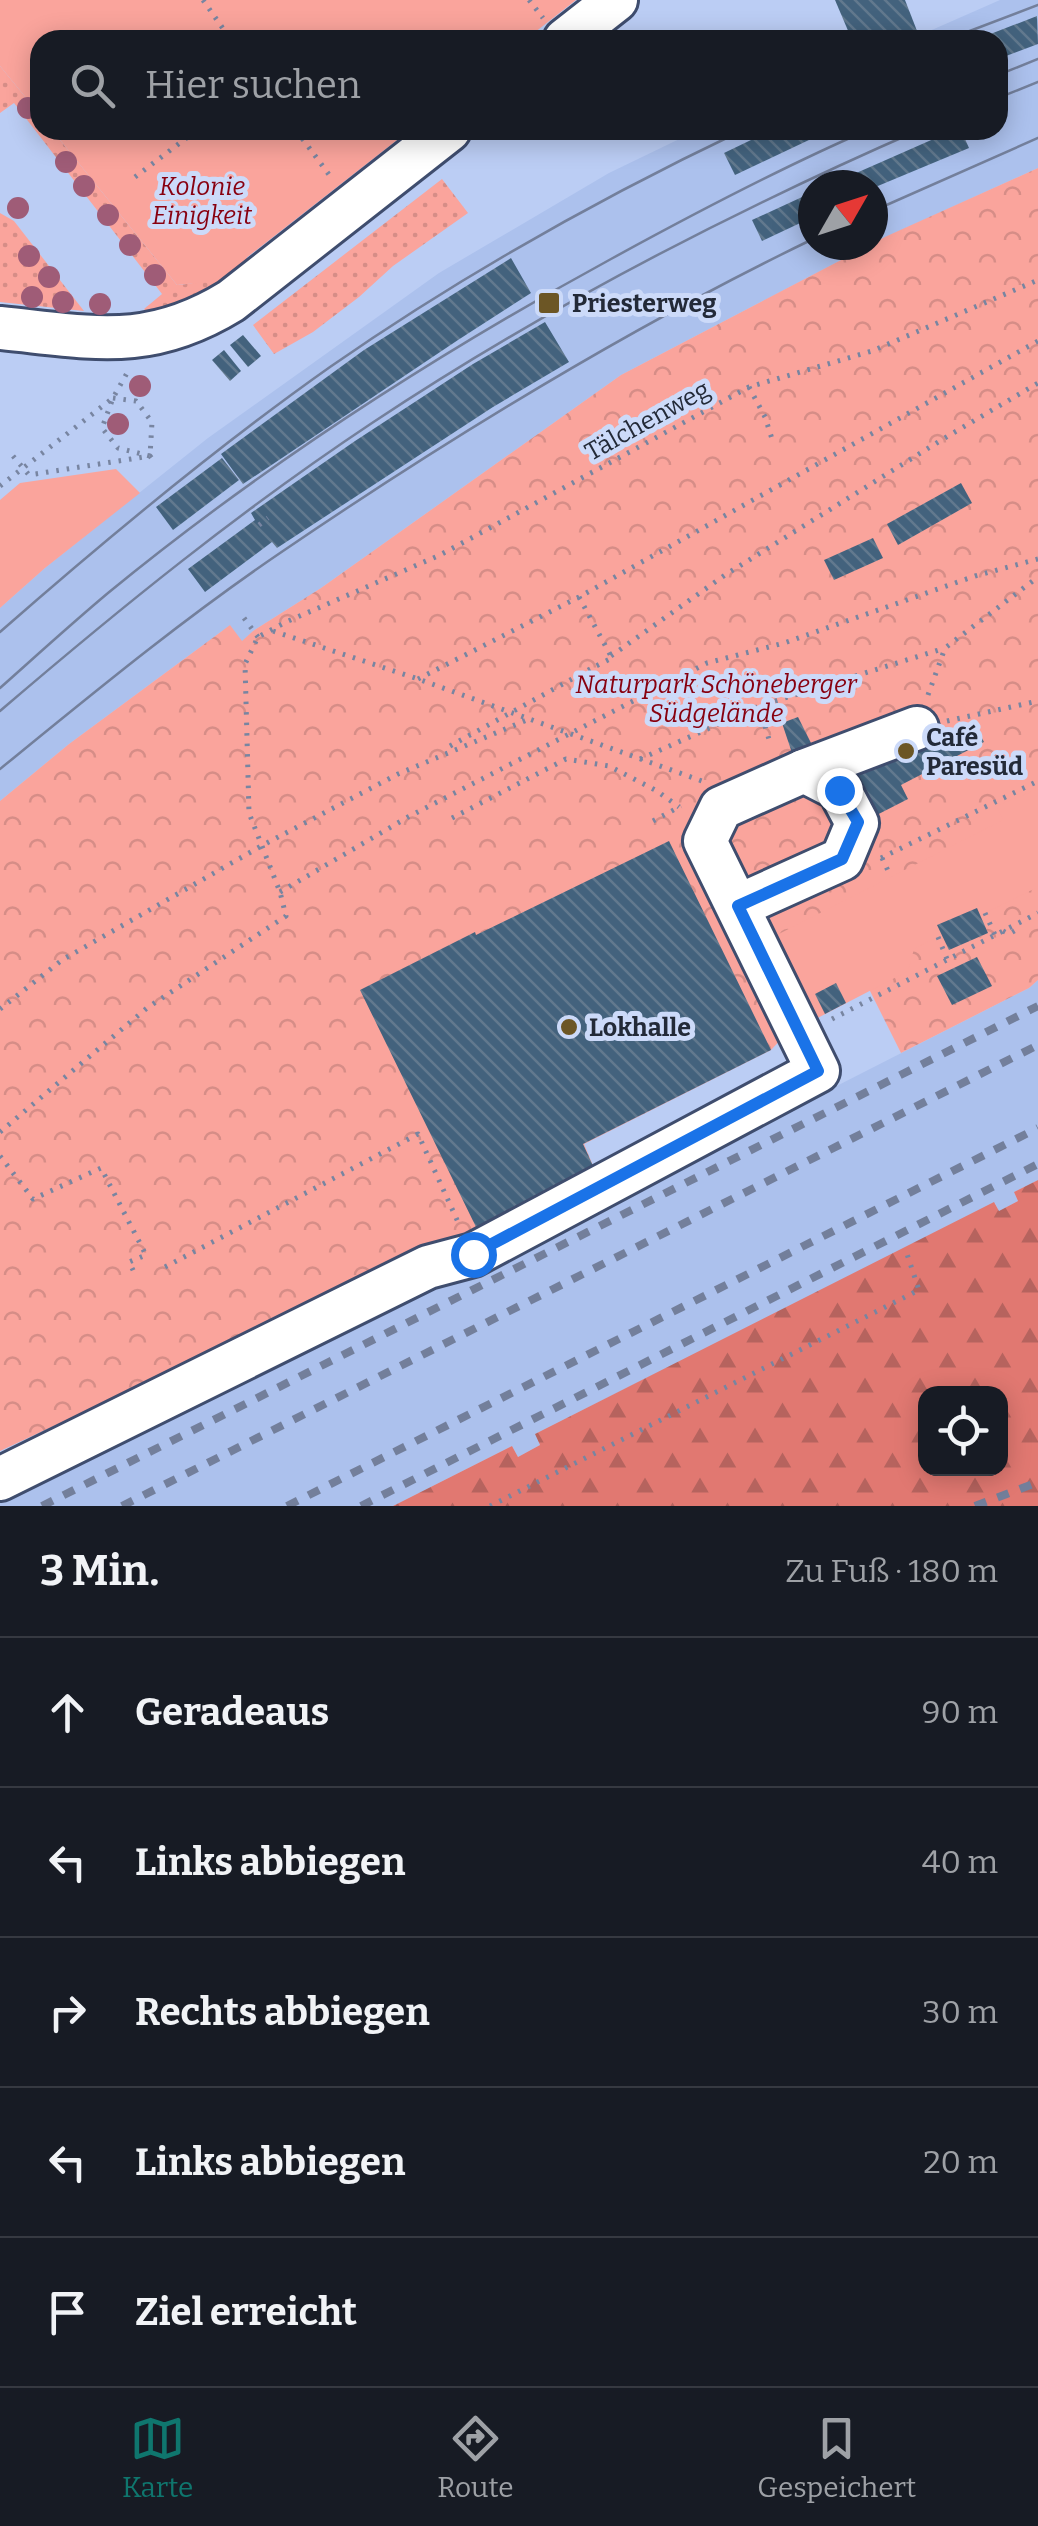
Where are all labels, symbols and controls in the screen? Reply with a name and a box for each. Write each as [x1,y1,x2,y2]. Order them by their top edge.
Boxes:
search box [30,30,1008,140]
icon: search [65,58,120,113]
text: Hier suchen [145,62,361,108]
north arrow [798,170,888,260]
park label: Kolonie Einigkeit [152,172,253,231]
place label: Priesterweg [572,289,717,319]
marker: Priesterweg [536,290,562,316]
street label: Tälchenweg [580,374,715,467]
park label: Naturpark Schöneberger Südgelände [575,670,857,729]
place label: Café Paresüd [926,723,1023,782]
marker: Café Paresüd [895,740,917,762]
route end [817,768,863,814]
place label: Lokhalle [589,1013,691,1043]
marker: Lokhalle [558,1016,580,1038]
route start [451,1232,497,1278]
map controls [918,1386,1008,1476]
button: locate [918,1386,1008,1476]
text: 3 Min. [40,1546,159,1596]
text: Zu Fuß · 180 m [785,1552,998,1590]
icon: ahead [40,1685,95,1740]
text: Geradeaus [135,1689,329,1735]
text: 90 m [922,1693,998,1731]
icon: left [40,1835,95,1890]
text: Links abbiegen [135,1839,405,1885]
text: 40 m [922,1843,998,1881]
icon: right [40,1985,95,2040]
text: Rechts abbiegen [135,1989,430,2035]
text: 30 m [922,1993,998,2031]
icon: left [40,2135,95,2190]
text: Links abbiegen [135,2139,405,2185]
text: 20 m [923,2143,998,2181]
icon: arrive [40,2285,95,2340]
text: Ziel erreicht [135,2289,357,2335]
tab: Karte [122,2411,193,2504]
tab: Route [437,2411,514,2504]
tab: Gespeichert [757,2411,916,2504]

